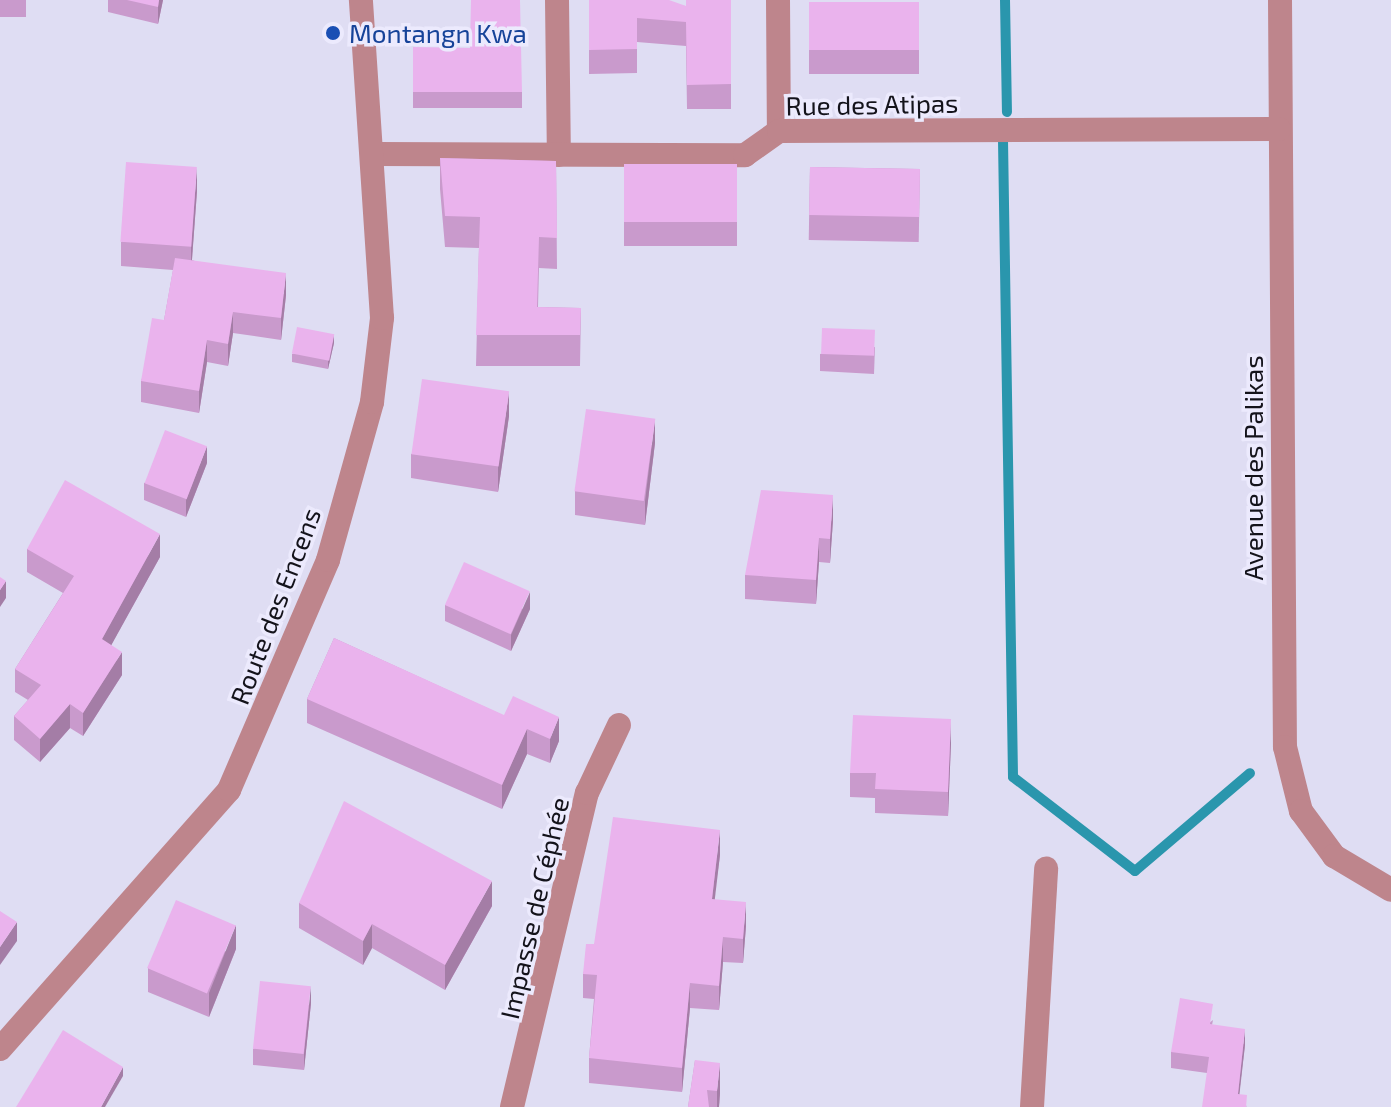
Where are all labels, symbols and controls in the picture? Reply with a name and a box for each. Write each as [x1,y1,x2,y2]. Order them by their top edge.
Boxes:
place label: Montangn Kwa [349,17,527,49]
marker: Montangn Kwa [324,24,342,42]
street label: Rue des Atipas [785,87,959,121]
street label: Avenue des Palikas [1237,355,1269,581]
street label: Route des Encens [223,504,327,708]
street label: Impasse de Céphée [493,794,575,1022]

